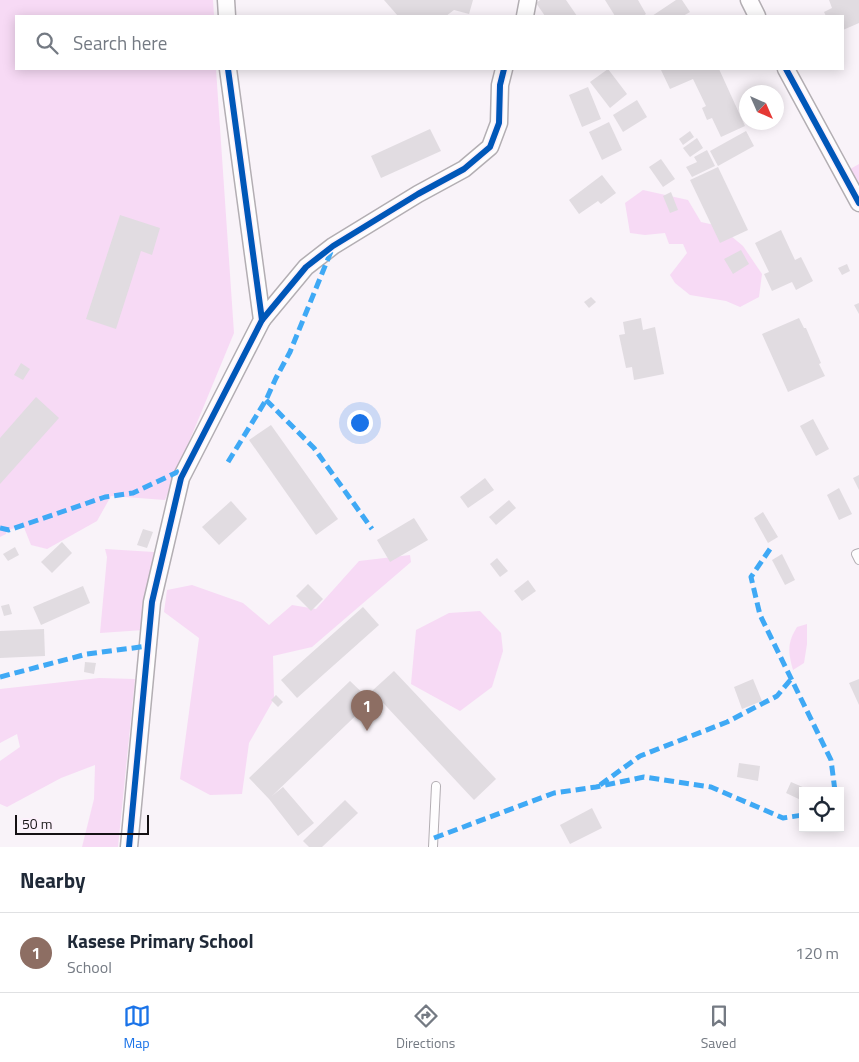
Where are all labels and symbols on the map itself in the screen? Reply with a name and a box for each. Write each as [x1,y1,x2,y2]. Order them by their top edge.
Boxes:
north arrow [739,85,784,130]
your location [347,410,373,436]
pin: 1 [351,690,383,731]
scale bar [15,812,149,835]

